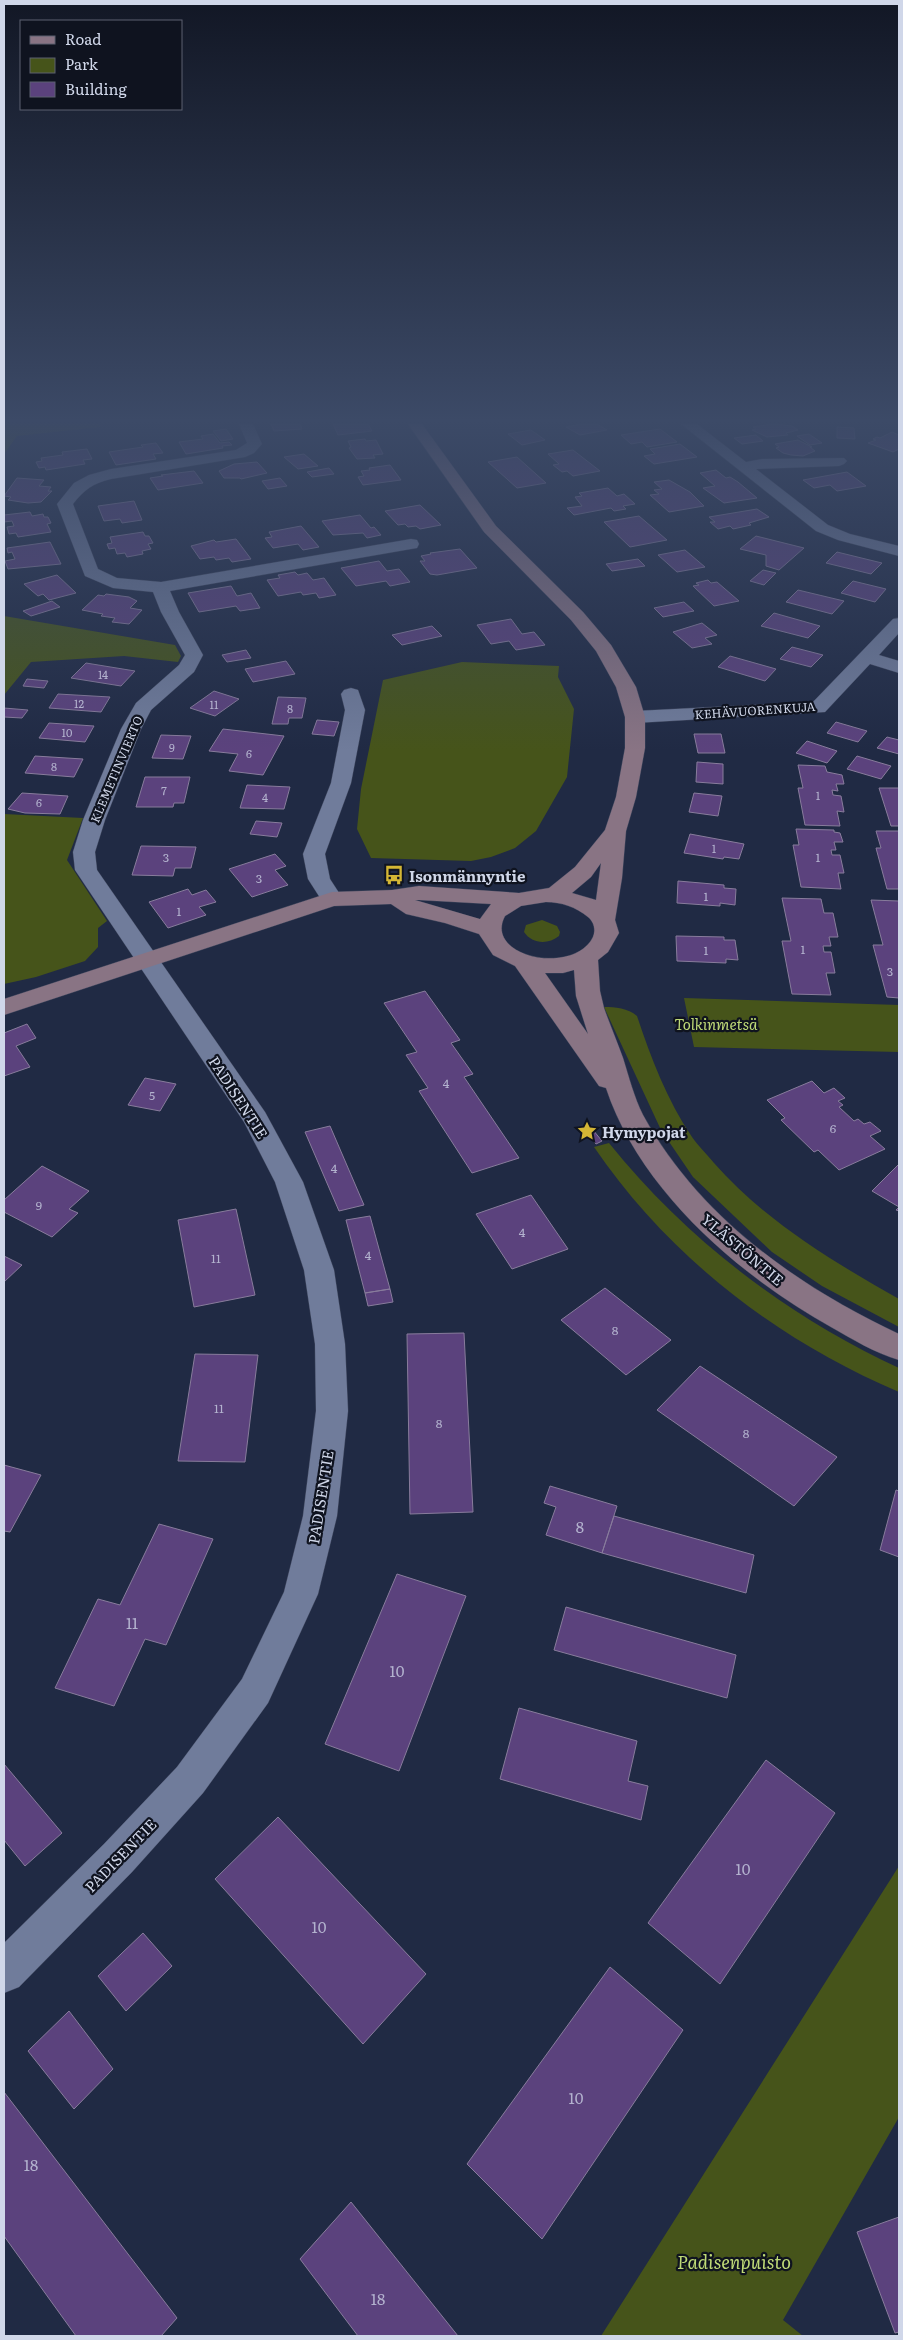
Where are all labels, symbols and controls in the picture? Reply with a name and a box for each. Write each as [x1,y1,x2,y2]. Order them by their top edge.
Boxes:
legend [20,20,182,110]
text: Road [65,27,101,50]
text: Park [65,52,99,75]
text: Building [65,77,127,100]
house number: 14 [98,666,108,682]
house number: 12 [74,695,84,711]
house number: 11 [210,696,219,712]
street label: KEHÄVUORENKUJA [694,697,816,723]
house number: 8 [287,700,293,716]
street label: KLEMETINVIERTO [85,713,147,825]
house number: 10 [62,724,72,740]
house number: 9 [169,739,175,755]
house number: 6 [246,745,252,761]
house number: 8 [51,758,57,774]
house number: 7 [161,782,167,798]
house number: 1 [816,787,821,803]
house number: 4 [262,789,268,805]
house number: 6 [36,794,42,810]
house number: 1 [712,840,717,856]
house number: 3 [163,848,169,866]
house number: 1 [816,848,821,866]
bus stop icon: Isonmännyntie [383,864,405,886]
place label: Isonmännyntie [409,864,526,887]
house number: 3 [256,869,262,887]
house number: 1 [704,887,709,905]
house number: 1 [177,902,182,920]
house number: 1 [801,940,806,958]
house number: 1 [704,941,709,959]
house number: 3 [887,962,893,980]
park label: Tolkinmetsä [675,1012,758,1035]
street label: PADISENTIE [204,1051,274,1143]
house number: 4 [443,1074,450,1092]
house number: 5 [149,1086,155,1104]
house number: 6 [830,1119,837,1137]
place icon: Hymypojat [576,1120,598,1142]
place label: Hymypojat [602,1120,686,1143]
house number: 4 [331,1159,338,1177]
house number: 9 [36,1196,42,1214]
street label: YLÄSTÖNTIE [697,1208,789,1290]
house number: 4 [519,1223,526,1241]
house number: 4 [365,1246,372,1264]
house number: 11 [211,1249,221,1267]
house number: 8 [612,1321,619,1339]
house number: 11 [214,1399,224,1417]
house number: 8 [436,1414,443,1432]
house number: 8 [743,1424,750,1442]
street label: PADISENTIE [301,1448,339,1546]
house number: 8 [576,1515,584,1538]
house number: 11 [126,1611,138,1634]
house number: 10 [390,1659,405,1682]
street label: PADISENTIE [79,1813,161,1897]
house number: 10 [736,1857,751,1880]
house number: 10 [312,1915,327,1938]
house number: 10 [569,2086,584,2109]
house number: 18 [24,2153,38,2176]
park label: Padisenpuisto [677,2248,791,2275]
house number: 18 [371,2287,385,2310]

